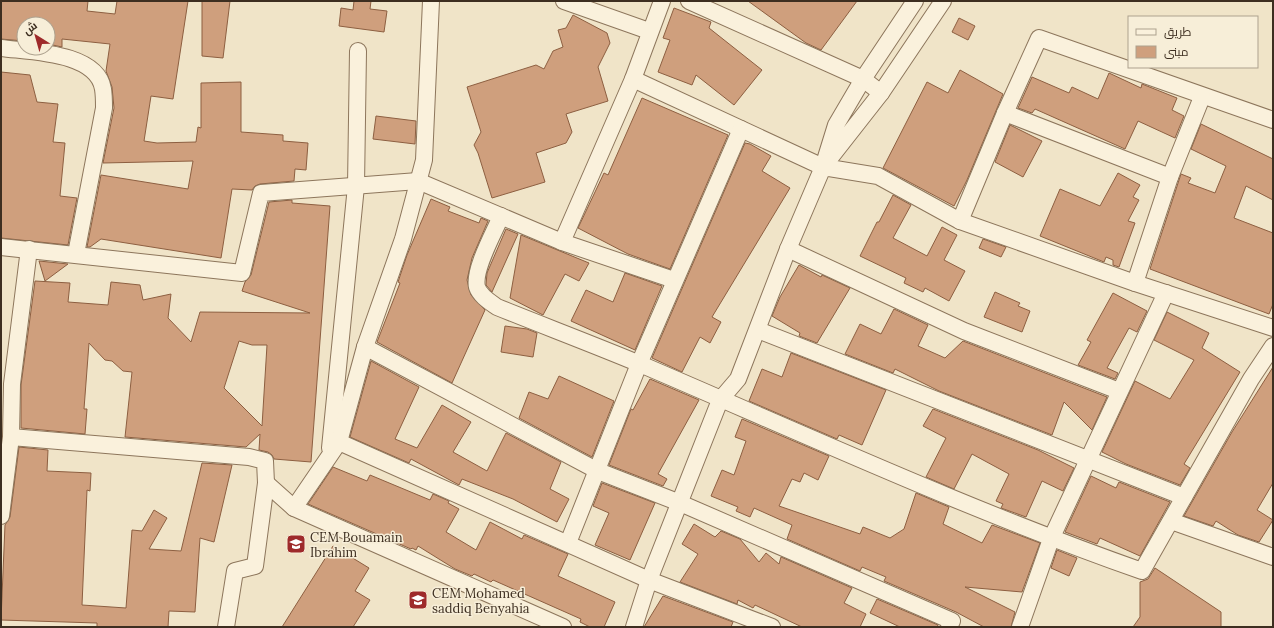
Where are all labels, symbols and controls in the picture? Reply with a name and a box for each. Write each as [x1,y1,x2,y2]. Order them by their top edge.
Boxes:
north arrow [16,16,56,56]
legend [1128,16,1258,68]
text: ش [20,18,40,38]
text: طريق [1164,24,1192,39]
text: مبنى [1164,44,1189,59]
place label: CEM Bouamain Ibrahim [310,529,403,561]
school or university icon: CEM Bouamain Ibrahim [285,533,307,555]
place label: CEM Mohamed saddiq Benyahia [432,585,530,617]
school or university icon: CEM Mohamed saddiq Benyahia [407,589,429,611]

